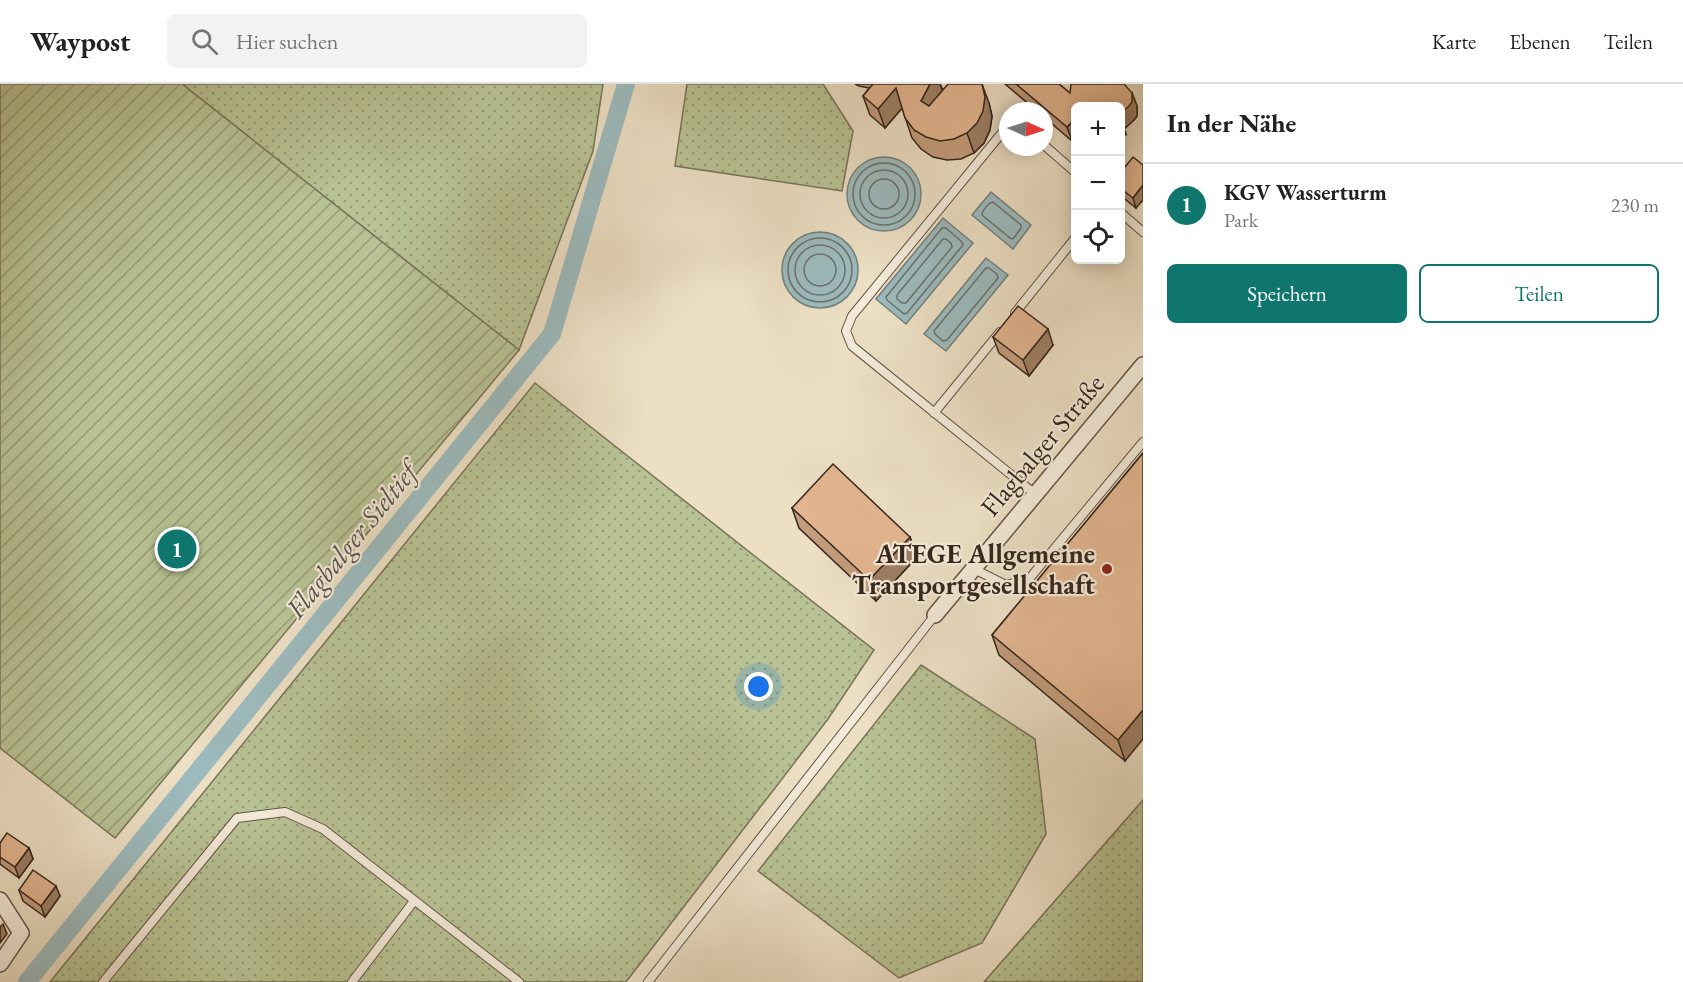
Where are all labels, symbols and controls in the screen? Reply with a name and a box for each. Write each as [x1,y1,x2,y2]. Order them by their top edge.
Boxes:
search box [167,14,587,68]
text: Waypost [30,23,131,59]
icon: search [188,25,221,58]
text: Hier suchen [236,27,338,56]
text: Karte [1432,28,1476,55]
text: Ebenen [1509,28,1570,55]
text: Teilen [1603,28,1653,55]
north arrow [999,102,1053,156]
map controls [1071,102,1125,264]
button: + [1071,102,1125,156]
text: In der Nähe [1167,106,1296,140]
button: − [1071,156,1125,210]
text: KGV Wasserturm [1224,178,1387,207]
text: 1 [1181,192,1192,218]
text: 230 m [1611,192,1659,218]
text: Park [1224,207,1258,233]
button: locate [1071,210,1125,264]
button: Speichern [1167,264,1407,323]
button: Teilen [1419,264,1659,323]
street label: Flagbalger Straße [972,367,1112,523]
water label: Flagbalger Sieltief [277,450,429,626]
pin: 1 [158,526,196,572]
place label: ATEGE Allgemeine Transportgesellschaft [852,536,1095,602]
marker: ATEGE Allgemeine Transportgesellschaft [1100,562,1114,576]
your location [744,672,773,701]

